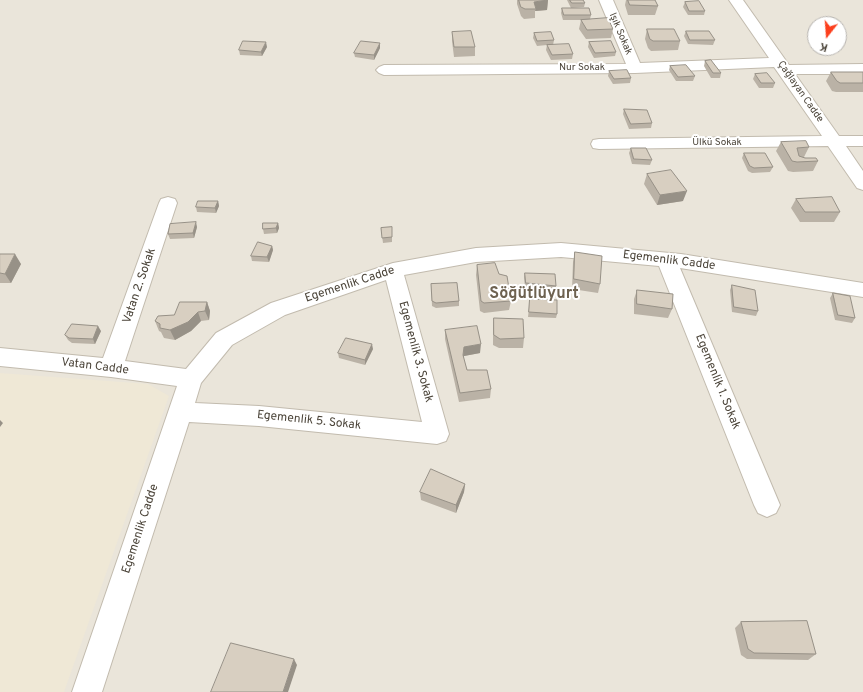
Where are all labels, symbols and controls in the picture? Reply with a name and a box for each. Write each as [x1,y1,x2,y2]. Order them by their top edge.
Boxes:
street label: Işık Sokak [606,11,634,57]
north arrow [807,16,847,56]
text: K [818,39,830,54]
street label: Çağlayan Cadde [774,59,826,125]
street label: Nur Sokak [559,62,605,74]
street label: Ülkü Sokak [692,137,742,149]
street label: Vatan 2. Sokak [120,246,160,326]
street label: Egemenlik Cadde [622,248,716,274]
street label: Egemenlik Cadde [303,264,397,306]
district label: Söğütlüyurt [489,285,579,305]
street label: Egemenlik 3. Sokak [395,300,435,404]
street label: Egemenlik 1. Sokak [691,332,743,432]
street label: Vatan Cadde [60,356,130,378]
street label: Egemenlik 5. Sokak [256,408,362,434]
street label: Egemenlik Cadde [120,482,162,576]

